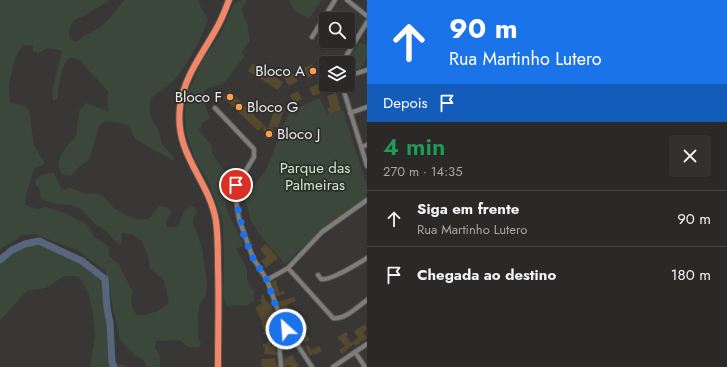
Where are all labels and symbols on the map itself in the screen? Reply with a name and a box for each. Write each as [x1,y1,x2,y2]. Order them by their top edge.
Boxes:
place label: Bloco A [255,60,305,82]
marker: Bloco A [308,66,318,76]
place label: Bloco F [175,86,222,108]
marker: Bloco F [225,92,235,102]
place label: Bloco G [247,96,299,118]
marker: Bloco G [234,102,244,112]
place label: Bloco J [277,123,320,145]
marker: Bloco J [264,129,274,139]
park label: Parque das Palmeiras [280,157,350,196]
pin [219,168,253,202]
position arrow [265,308,307,350]

